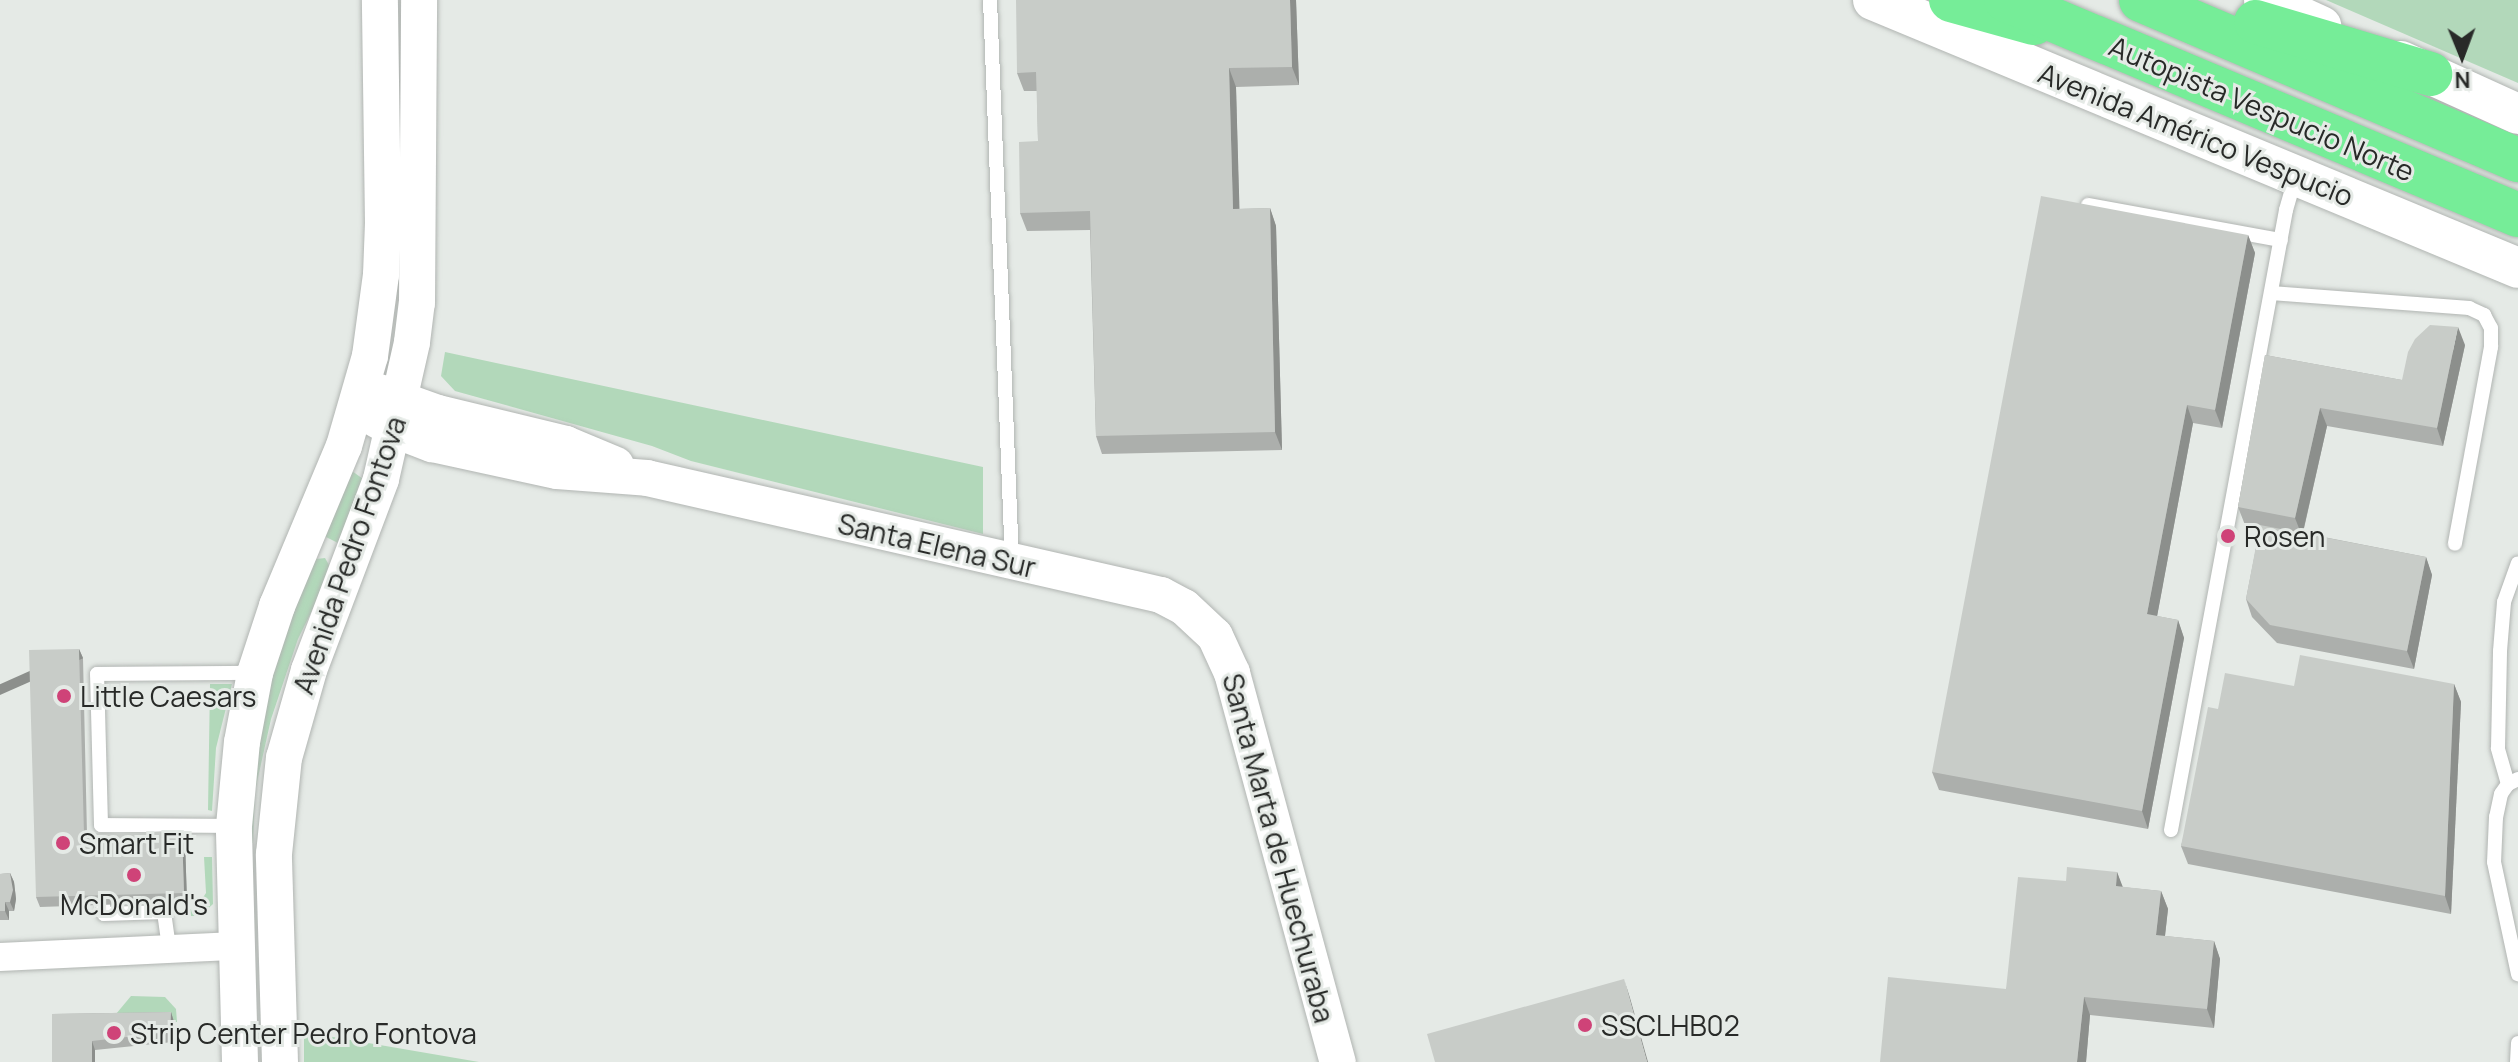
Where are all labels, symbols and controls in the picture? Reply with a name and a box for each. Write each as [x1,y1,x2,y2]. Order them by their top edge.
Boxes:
north arrow [2422,16,2502,96]
street label: Autopista Vespucio Norte [2105,28,2419,188]
street label: Avenida Américo Vespucio [2034,55,2358,213]
text: N [2454,65,2471,95]
street label: Avenida Pedro Fontova [286,412,412,698]
street label: Santa Elena Sur [835,506,1039,584]
place label: Rosen [2244,519,2325,553]
marker: Rosen [2219,527,2237,545]
street label: Santa Marta de Huechuraba [1216,670,1342,1026]
place label: Little Caesars [80,679,257,713]
marker: Little Caesars [55,687,73,705]
place label: Smart Fit [79,826,194,860]
marker: Smart Fit [54,834,72,852]
marker: McDonald's [125,866,143,884]
place label: McDonald's [60,887,208,921]
place label: SSCLHB02 [1601,1008,1740,1042]
place label: Strip Center Pedro Fontova [130,1016,477,1050]
marker: SSCLHB02 [1576,1016,1594,1034]
marker: Strip Center Pedro Fontova [105,1024,123,1042]

